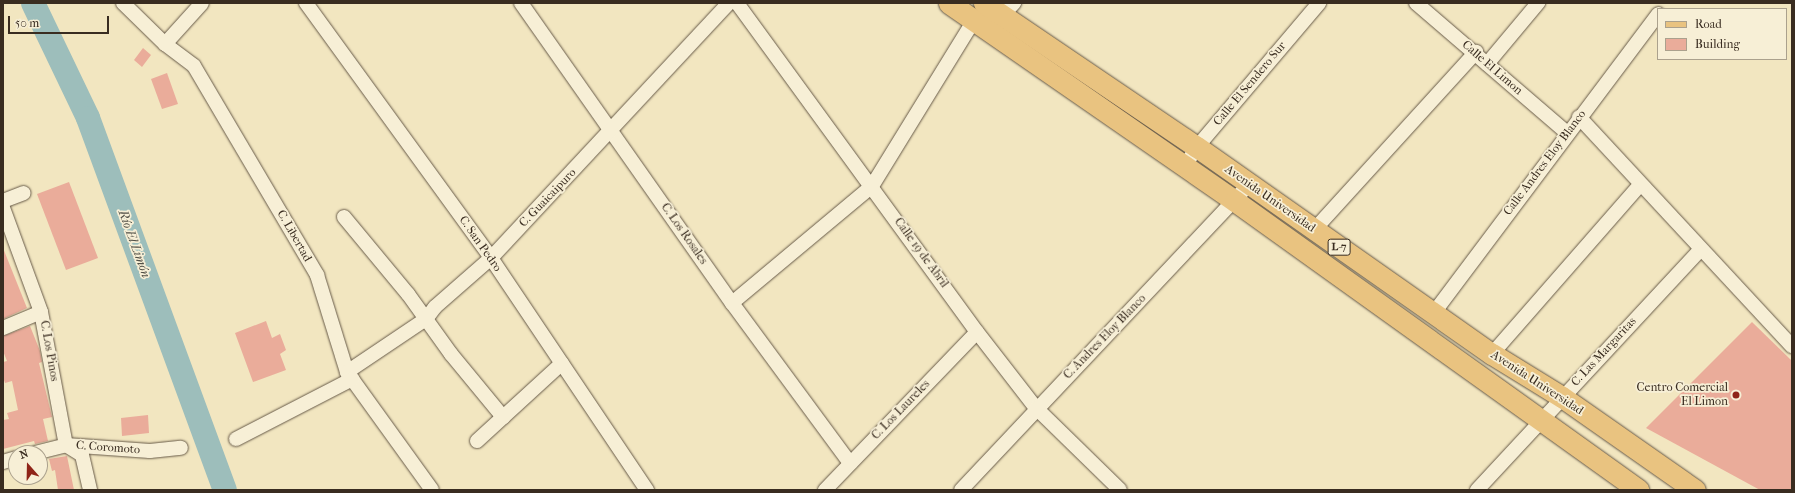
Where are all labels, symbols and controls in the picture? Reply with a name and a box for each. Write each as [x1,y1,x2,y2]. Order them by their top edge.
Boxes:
scale bar [10,8,111,34]
legend [1657,8,1787,60]
text: 50 m [15,16,39,30]
text: Road [1695,17,1722,31]
text: Building [1695,37,1740,51]
street label: Calle El Limon [1459,38,1525,98]
street label: Calle El Sendero Sur [1211,39,1289,129]
street label: Calle Andres Eloy Blanco [1501,108,1589,218]
street label: Avenida Universidad [1222,162,1318,236]
street label: C. Guaicaipuro [516,166,580,230]
street label: C. Los Rosales [658,201,710,267]
water label: Río El Limón [115,208,153,280]
street label: C. Libertad [273,208,315,264]
street label: C. San Pedro [456,213,504,275]
street label: Calle 19 de Abril [891,215,951,291]
road number: L-7 [1327,238,1351,256]
street label: C. Andres Eloy Blanco [1061,292,1149,382]
street label: C. Las Margaritas [1568,315,1640,389]
street label: C. Los Pinos [37,319,61,383]
street label: Avenida Universidad [1488,348,1586,418]
street label: C. Los Laureles [869,377,933,443]
place label: Centro Comercial El Limon [1636,381,1728,409]
marker: Centro Comercial El Limon [1731,390,1741,400]
street label: C. Coromoto [75,439,141,457]
north arrow [8,445,48,485]
text: N [18,447,30,462]

